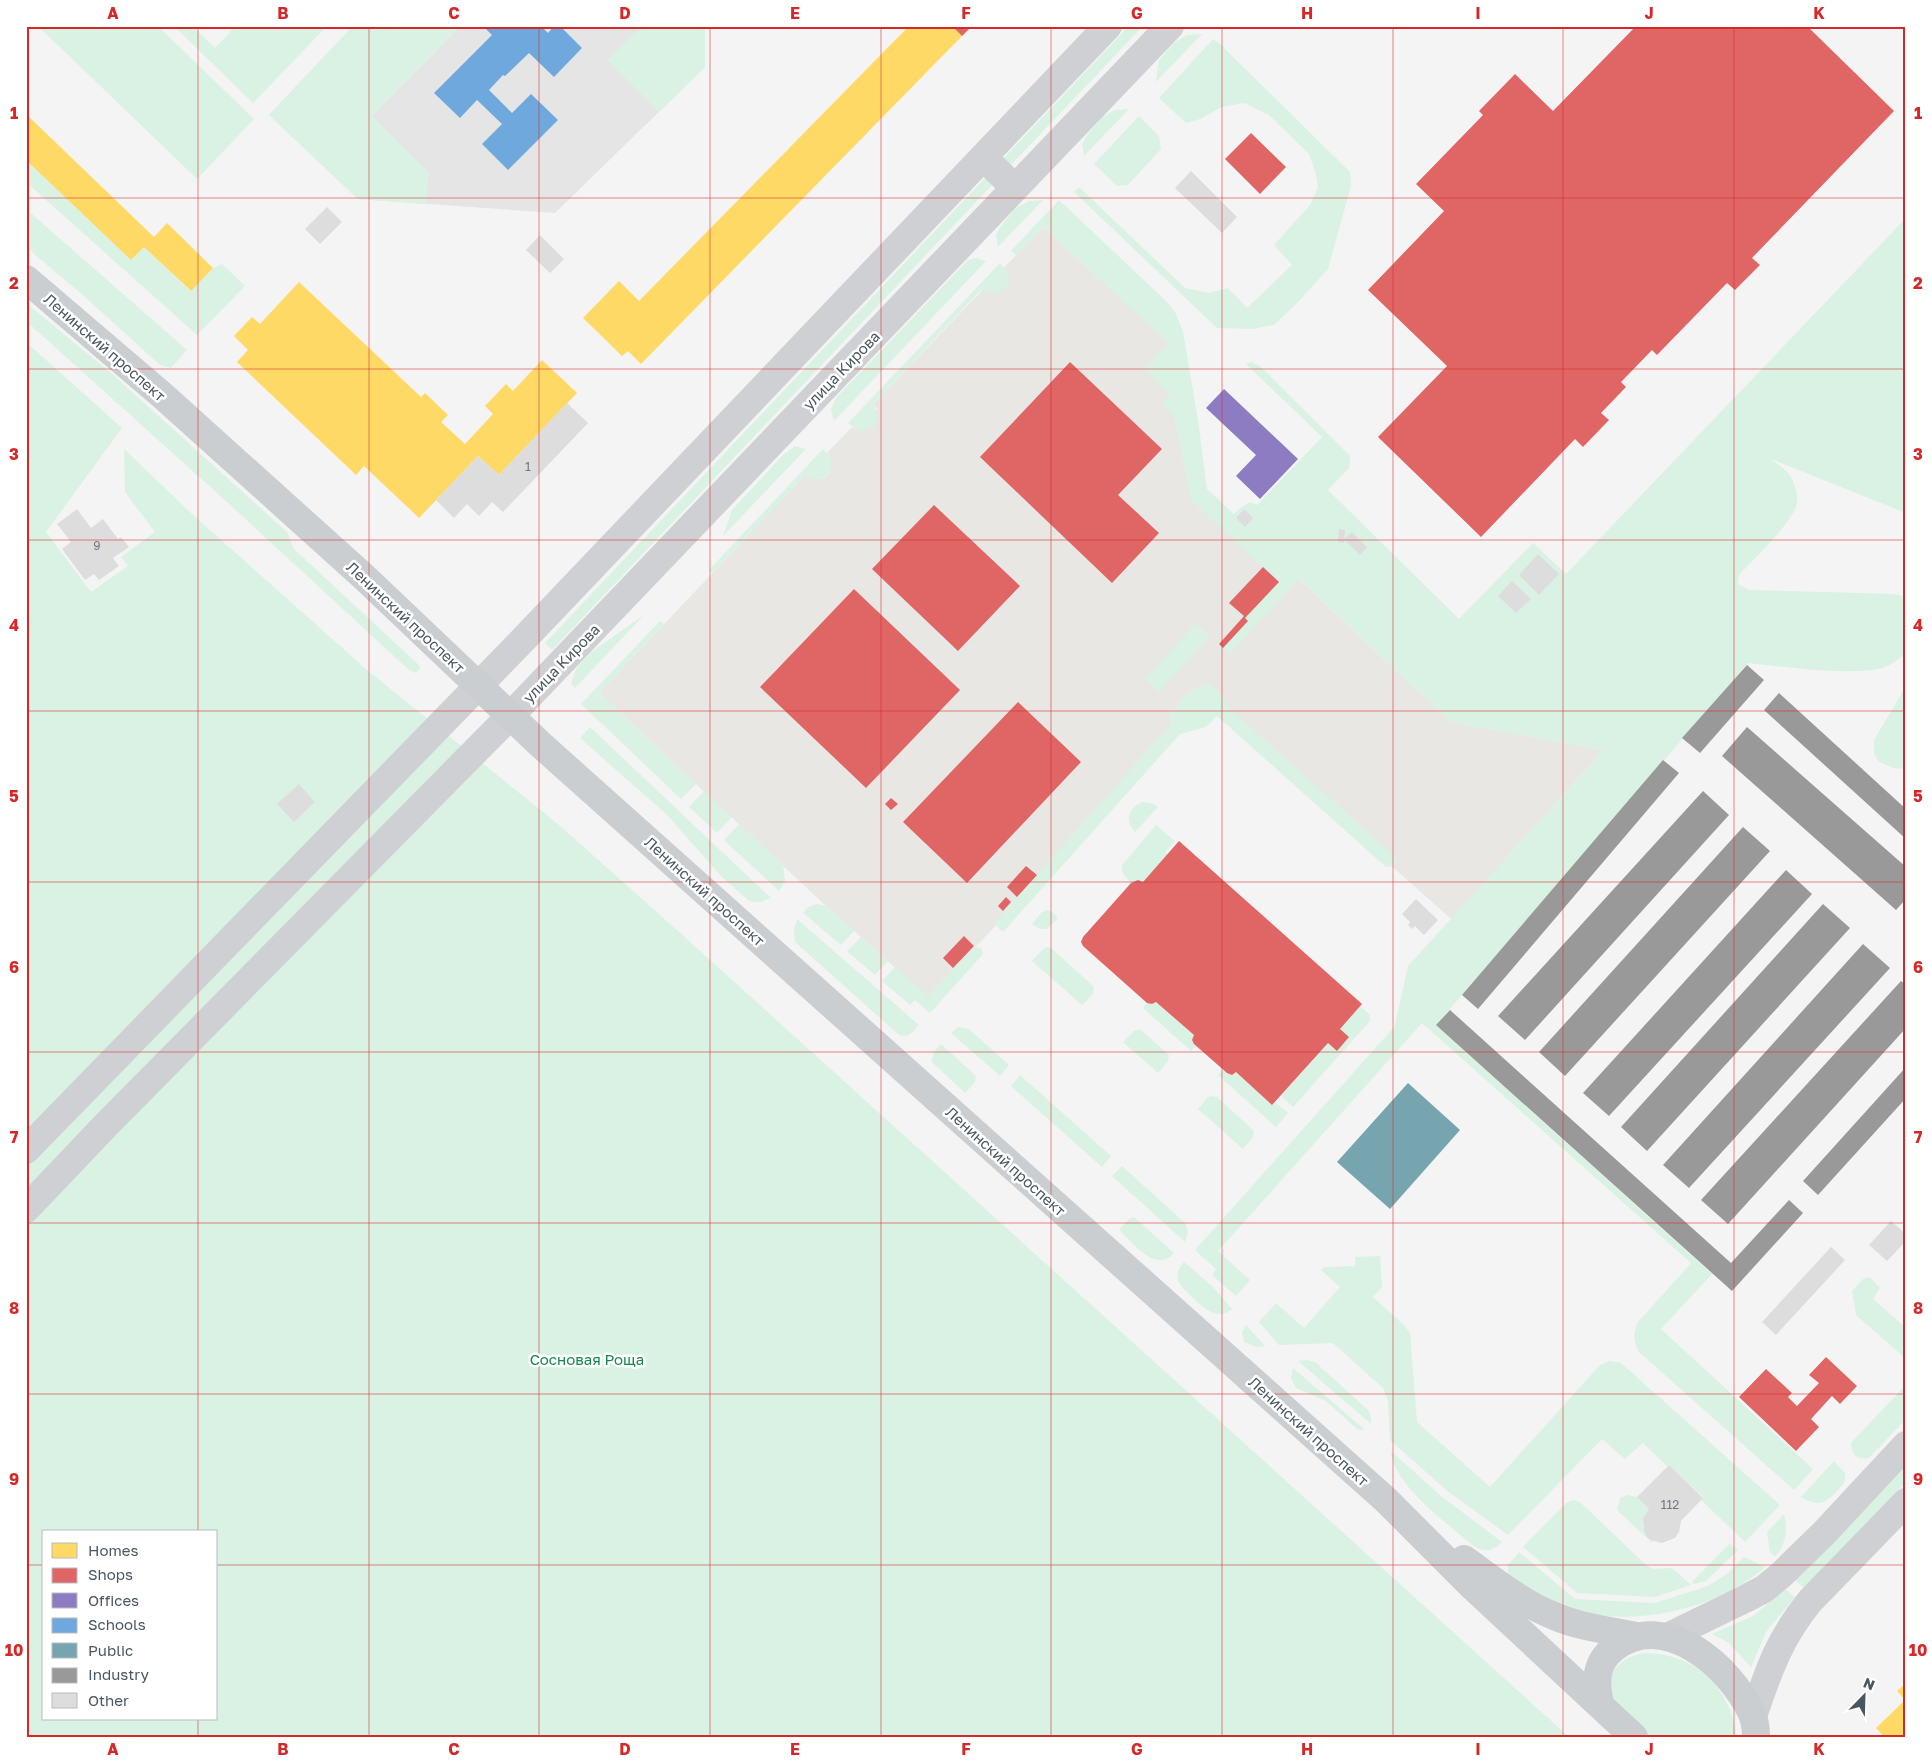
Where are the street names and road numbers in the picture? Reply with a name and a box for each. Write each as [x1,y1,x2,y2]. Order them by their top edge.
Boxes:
street label: Ленинский проспект [41,289,170,405]
street label: улица Кирова [799,327,883,413]
street label: Ленинский проспект [343,558,469,677]
street label: улица Кирова [519,620,603,706]
street label: Ленинский проспект [641,833,769,950]
street label: Ленинский проспект [942,1103,1070,1220]
street label: Ленинский проспект [1245,1373,1373,1490]

